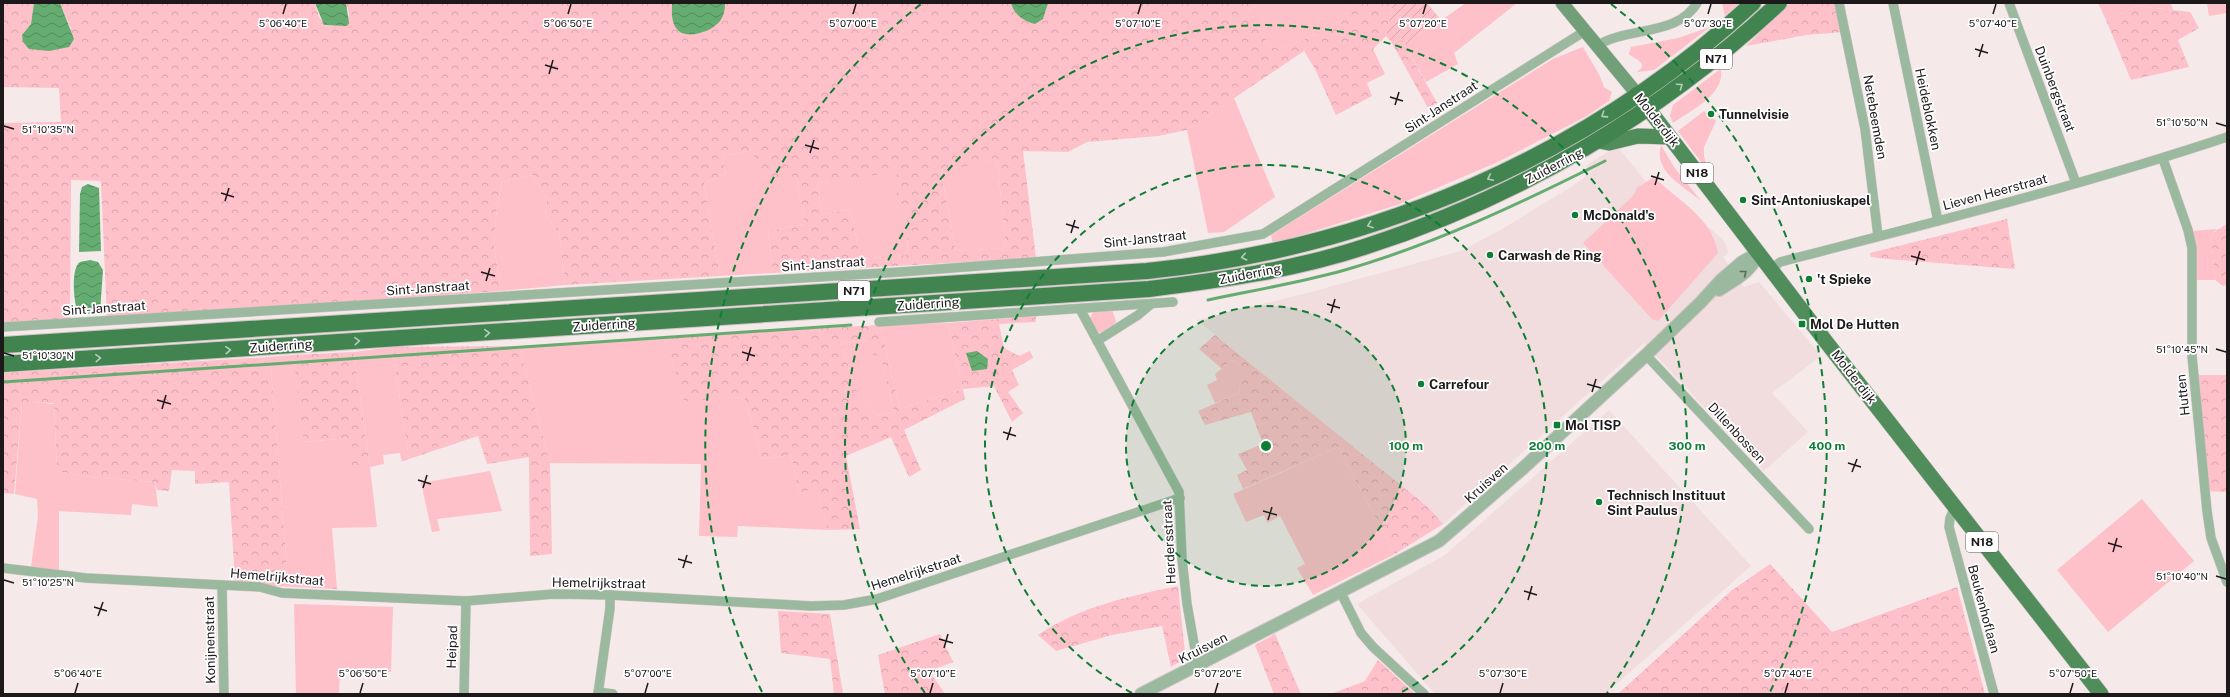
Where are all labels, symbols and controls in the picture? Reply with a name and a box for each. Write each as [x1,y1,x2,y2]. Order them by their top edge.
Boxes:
text: 5°06'40"E [259,17,307,29]
text: 5°06'50"E [544,17,592,29]
text: 5°07'00"E [829,17,877,29]
text: 5°07'10"E [1115,17,1161,29]
text: 5°07'20"E [1399,17,1447,29]
text: 5°07'30"E [1684,17,1732,29]
text: 5°07'40"E [1969,17,2017,29]
street label: Duinbergstraat [2032,44,2078,134]
road number: N71 [1700,49,1732,69]
street label: Heideblokken [1912,67,1944,151]
street label: Netebeemden [1860,74,1890,160]
street label: Sint-Janstraat [1402,78,1480,136]
one-way arrow [1676,83,1683,91]
street label: Molderdijk [1631,90,1683,150]
place label: Tunnelvisie [1719,107,1789,122]
marker: Tunnelvisie [1706,109,1716,119]
one-way arrow [1602,111,1609,118]
text: 51°10'50"N [2156,116,2208,128]
text: 51°10'35"N [22,123,74,135]
street label: Zuiderring [1523,145,1585,187]
road number: N18 [1681,163,1713,183]
street label: Lieven Heerstraat [1941,171,2049,213]
one-way arrow [1487,173,1495,181]
place label: Sint-Antoniuskapel [1751,193,1871,208]
marker: Sint-Antoniuskapel [1738,195,1748,205]
place label: McDonald's [1583,208,1655,223]
marker: McDonald's [1570,210,1580,220]
one-way arrow [1366,221,1373,229]
street label: Sint-Janstraat [1103,227,1187,251]
place label: Carwash de Ring [1498,248,1601,263]
marker: Carwash de Ring [1485,250,1495,260]
one-way arrow [1241,253,1247,261]
street label: Sint-Janstraat [781,254,865,274]
street label: Zuiderring [1218,261,1282,287]
one-way arrow [1740,270,1747,277]
place label: 't Spieke [1817,272,1871,287]
marker: 't Spieke [1804,274,1814,284]
street label: Sint-Janstraat [386,278,470,298]
road number: N71 [838,281,870,301]
street label: Zuiderring [896,294,960,314]
street label: Sint-Janstraat [62,298,146,318]
street label: Zuiderring [572,315,636,335]
place label: Mol De Hutten [1810,317,1899,332]
marker: Mol De Hutten [1797,319,1807,329]
one-way arrow [484,328,490,337]
street label: Zuiderring [249,336,313,356]
one-way arrow [354,337,360,346]
text: 51°10'45"N [2156,343,2208,355]
one-way arrow [225,345,231,354]
street label: Molderdijk [1828,347,1880,407]
text: 51°10'30"N [22,349,74,361]
one-way arrow [95,354,101,362]
street label: Hutten [2173,373,2193,417]
place label: Carrefour [1429,377,1490,392]
marker: Carrefour [1416,379,1426,389]
street label: Dillenbossen [1705,400,1769,466]
place label: Mol TISP [1565,418,1621,433]
marker: Mol TISP [1552,420,1562,430]
centre of rings [1259,439,1273,453]
text: 100 m [1389,439,1423,453]
text: 200 m [1529,439,1565,453]
text: 300 m [1669,439,1706,453]
text: 400 m [1809,439,1846,453]
street label: Kruisven [1461,460,1511,506]
place label: Technisch Instituut Sint Paulus [1607,488,1726,518]
marker: Technisch Instituut Sint Paulus [1594,497,1604,507]
street label: Herdersstraat [1159,499,1179,585]
road number: N18 [1966,532,1998,552]
street label: Hemelrijkstraat [869,550,963,594]
street label: Beukenhoflaan [1965,563,2003,655]
street label: Hemelrijkstraat [229,565,325,589]
text: 51°10'40"N [2156,570,2208,582]
street label: Hemelrijkstraat [552,575,646,591]
text: 51°10'25"N [22,576,74,588]
street label: Konijnenstraat [202,596,218,684]
street label: Heipad [444,625,460,669]
street label: Kruisven [1176,629,1230,667]
text: 5°06'40"E [54,667,102,679]
text: 5°06'50"E [339,667,387,679]
text: 5°07'00"E [624,667,672,679]
text: 5°07'10"E [910,667,956,679]
text: 5°07'20"E [1194,667,1242,679]
text: 5°07'30"E [1479,667,1527,679]
text: 5°07'40"E [1764,667,1812,679]
text: 5°07'50"E [2049,667,2097,679]

